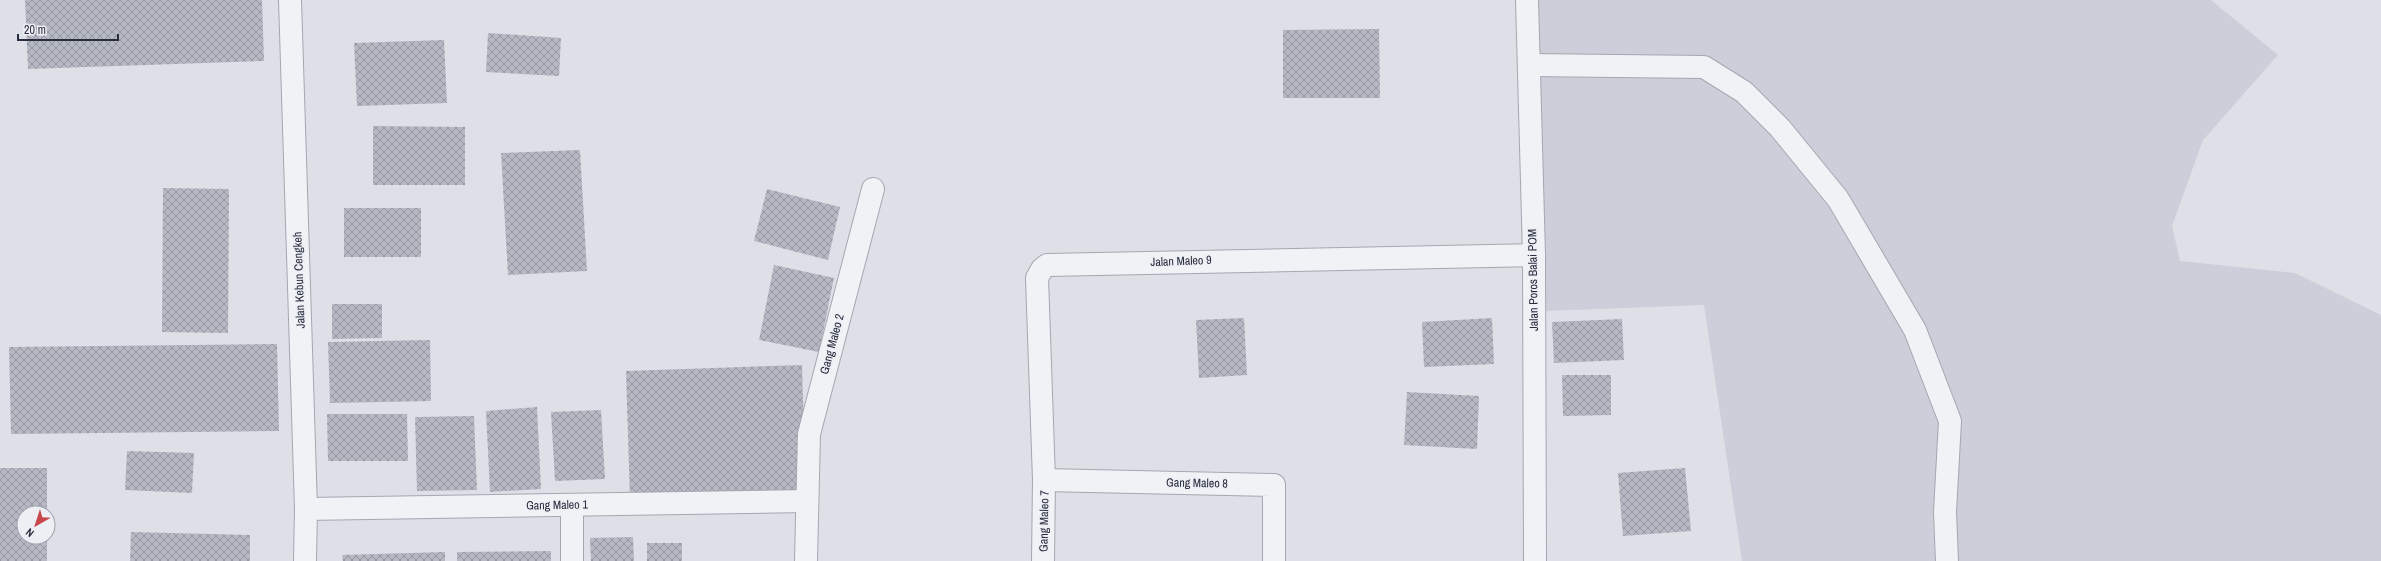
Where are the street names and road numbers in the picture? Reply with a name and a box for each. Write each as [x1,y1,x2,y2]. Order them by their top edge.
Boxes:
street label: Jalan Poros Balai POM [1524,229,1542,331]
street label: Jalan Kebun Cengkeh [289,231,309,329]
street label: Jalan Maleo 9 [1150,252,1212,270]
street label: Gang Maleo 2 [816,312,848,376]
street label: Gang Maleo 8 [1166,474,1228,492]
street label: Gang Maleo 7 [1035,489,1053,552]
street label: Gang Maleo 1 [526,496,589,514]

